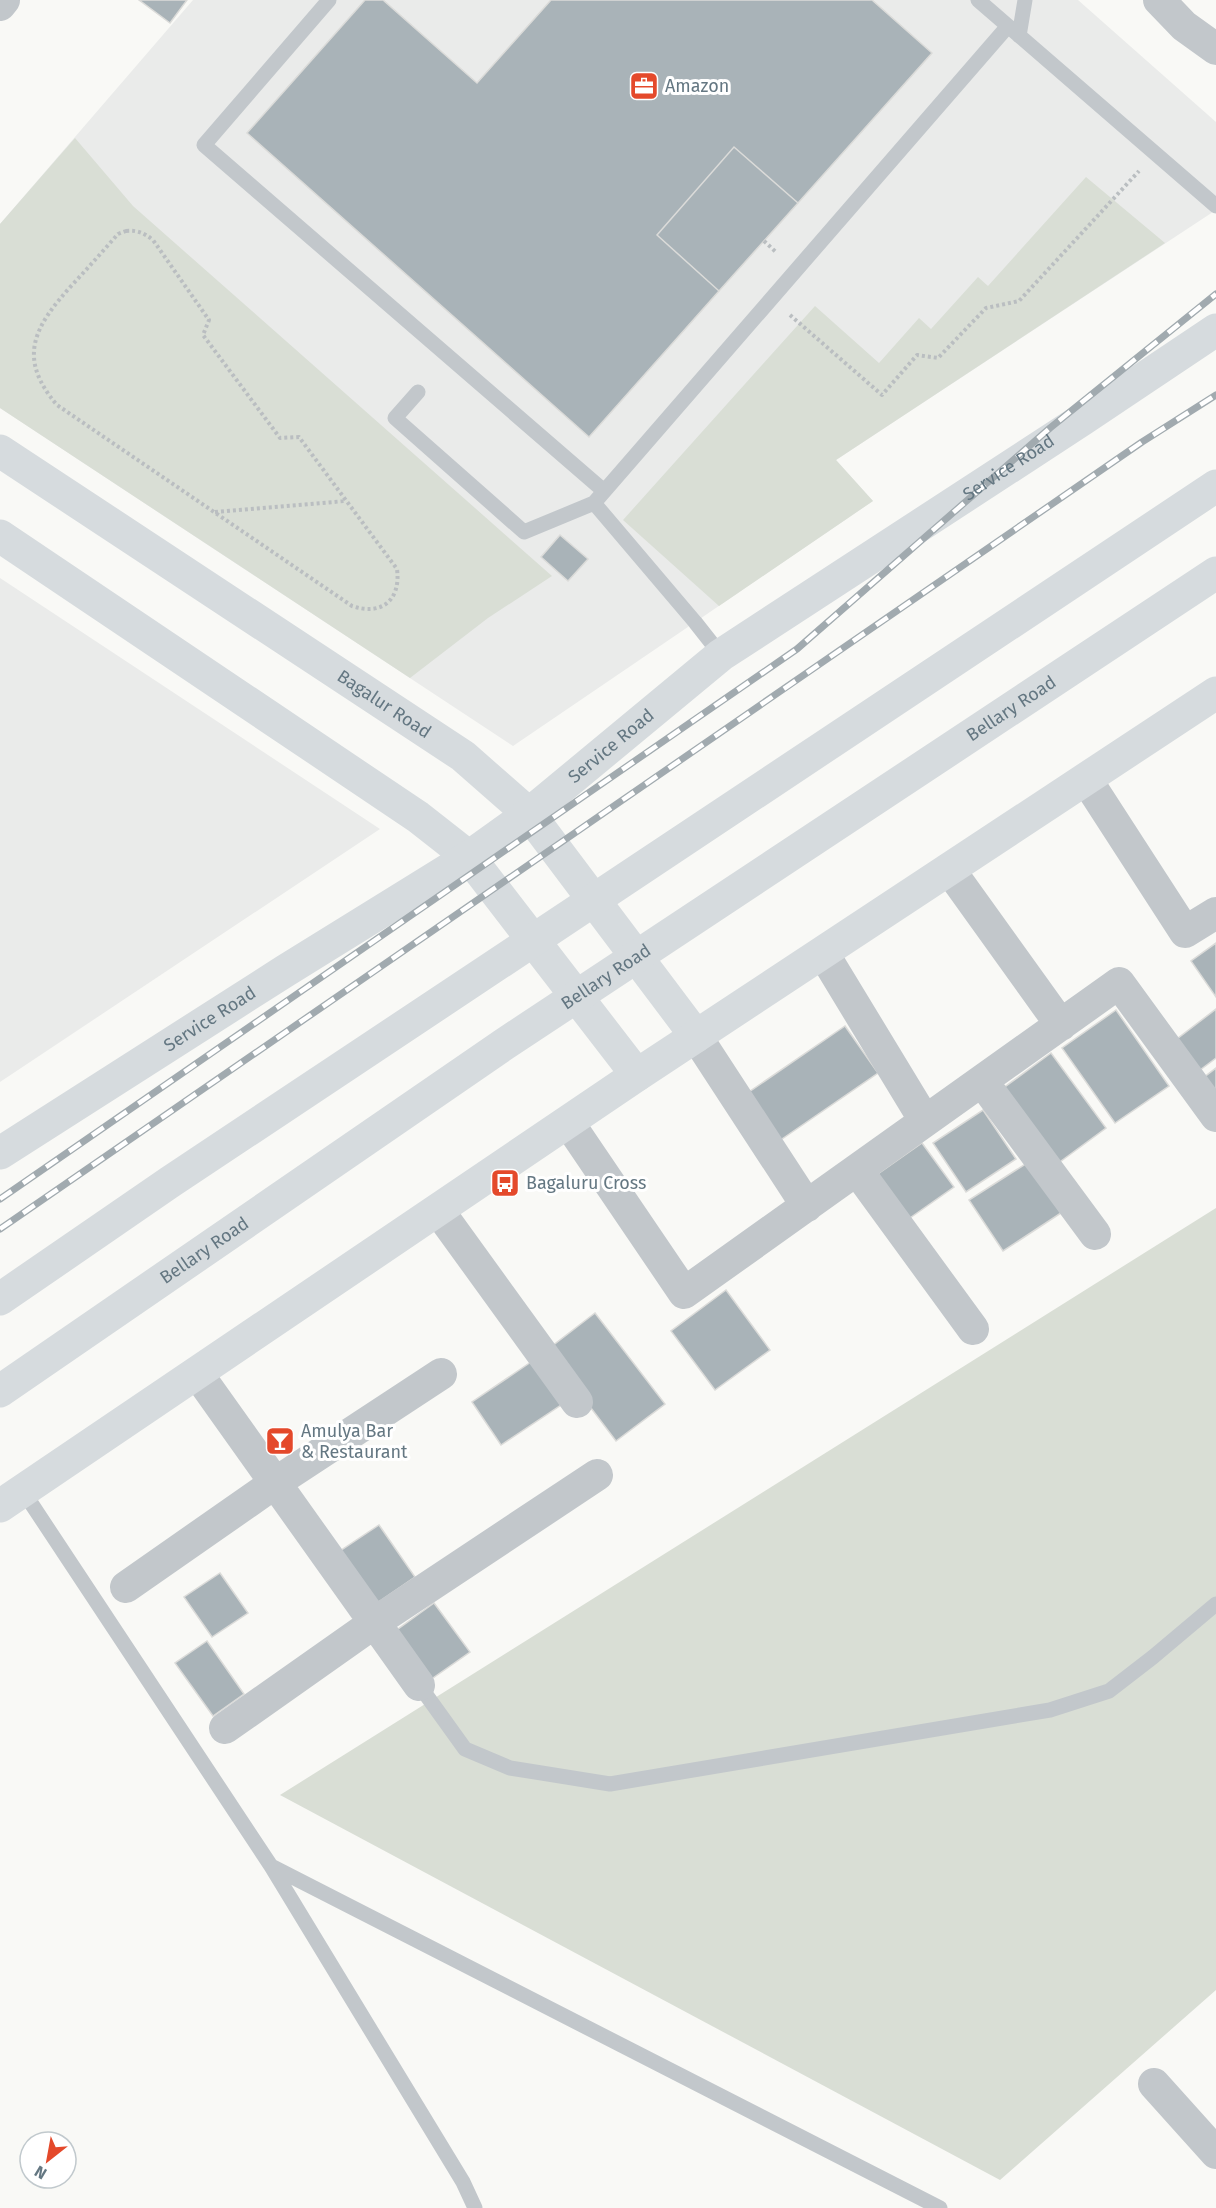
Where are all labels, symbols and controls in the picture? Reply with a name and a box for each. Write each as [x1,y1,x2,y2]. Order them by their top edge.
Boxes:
office icon: Amazon [628,70,660,102]
place label: Amazon [665,75,729,97]
street label: Service Road [959,430,1059,505]
street label: Bagalur Road [333,665,435,743]
street label: Bellary Road [962,671,1060,746]
street label: Service Road [564,704,658,788]
street label: Bellary Road [557,939,655,1014]
street label: Service Road [160,981,260,1056]
bus stop icon: Bagaluru Cross [489,1167,521,1199]
place label: Bagaluru Cross [526,1172,647,1194]
street label: Bellary Road [156,1212,253,1289]
place label: Amulya Bar & Restaurant [301,1420,408,1463]
bar icon: Amulya Bar & Restaurant [264,1425,296,1457]
north arrow [18,2130,78,2190]
text: N [31,2162,50,2183]

